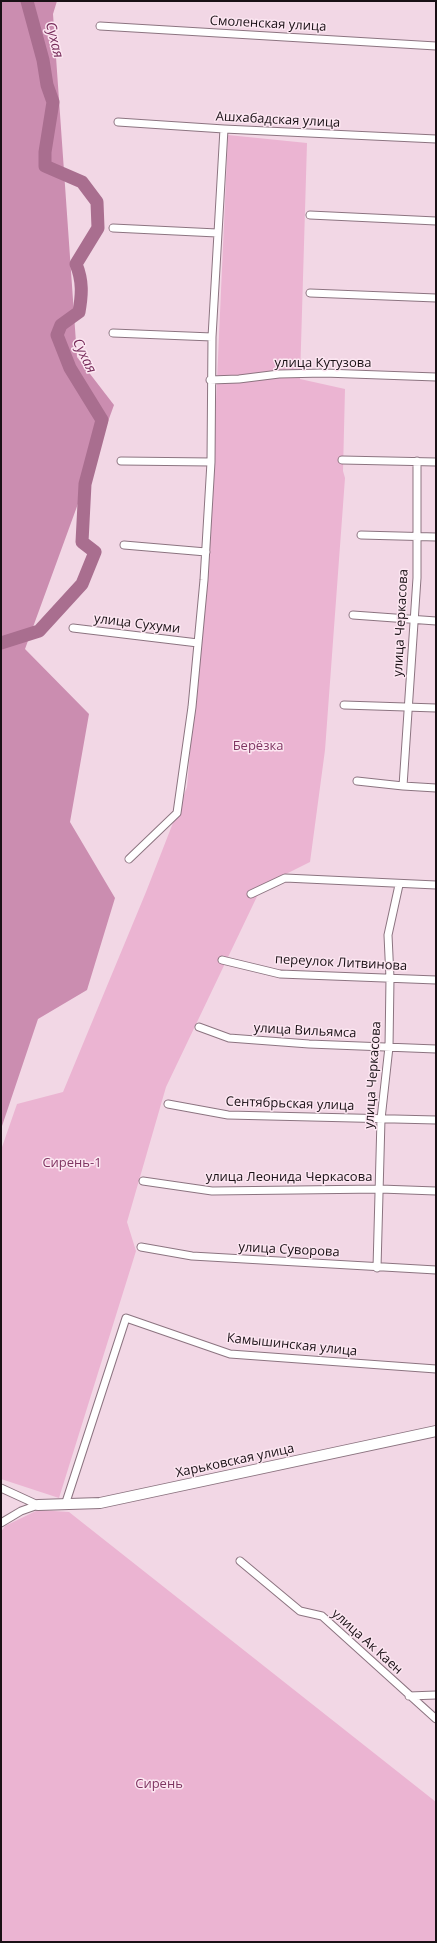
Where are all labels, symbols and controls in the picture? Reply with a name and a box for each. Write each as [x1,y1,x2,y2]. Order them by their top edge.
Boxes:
street label: Смоленская улица [209,13,327,35]
water label: Сухая [41,20,67,60]
street label: Ашхабадская улица [215,109,341,131]
water label: Сухая [68,336,100,376]
street label: улица Кутузова [275,355,371,371]
street label: улица Черкасова [390,569,412,677]
street label: улица Сухуми [93,611,181,637]
park label: Берёзка [233,738,283,754]
street label: переулок Литвинова [274,952,408,974]
street label: улица Вильямса [253,1021,357,1041]
street label: улица Черкасова [361,1021,385,1129]
street label: Сентябрьская улица [225,1094,355,1114]
park label: Сирень-1 [42,1155,102,1171]
street label: улица Леонида Черкасова [206,1169,372,1185]
street label: улица Суворова [238,1240,340,1260]
street label: Камышинская улица [226,1330,358,1360]
street label: Харьковская улица [174,1441,296,1481]
street label: улица Ак Каен [328,1606,406,1678]
park label: Сирень [135,1776,183,1792]

